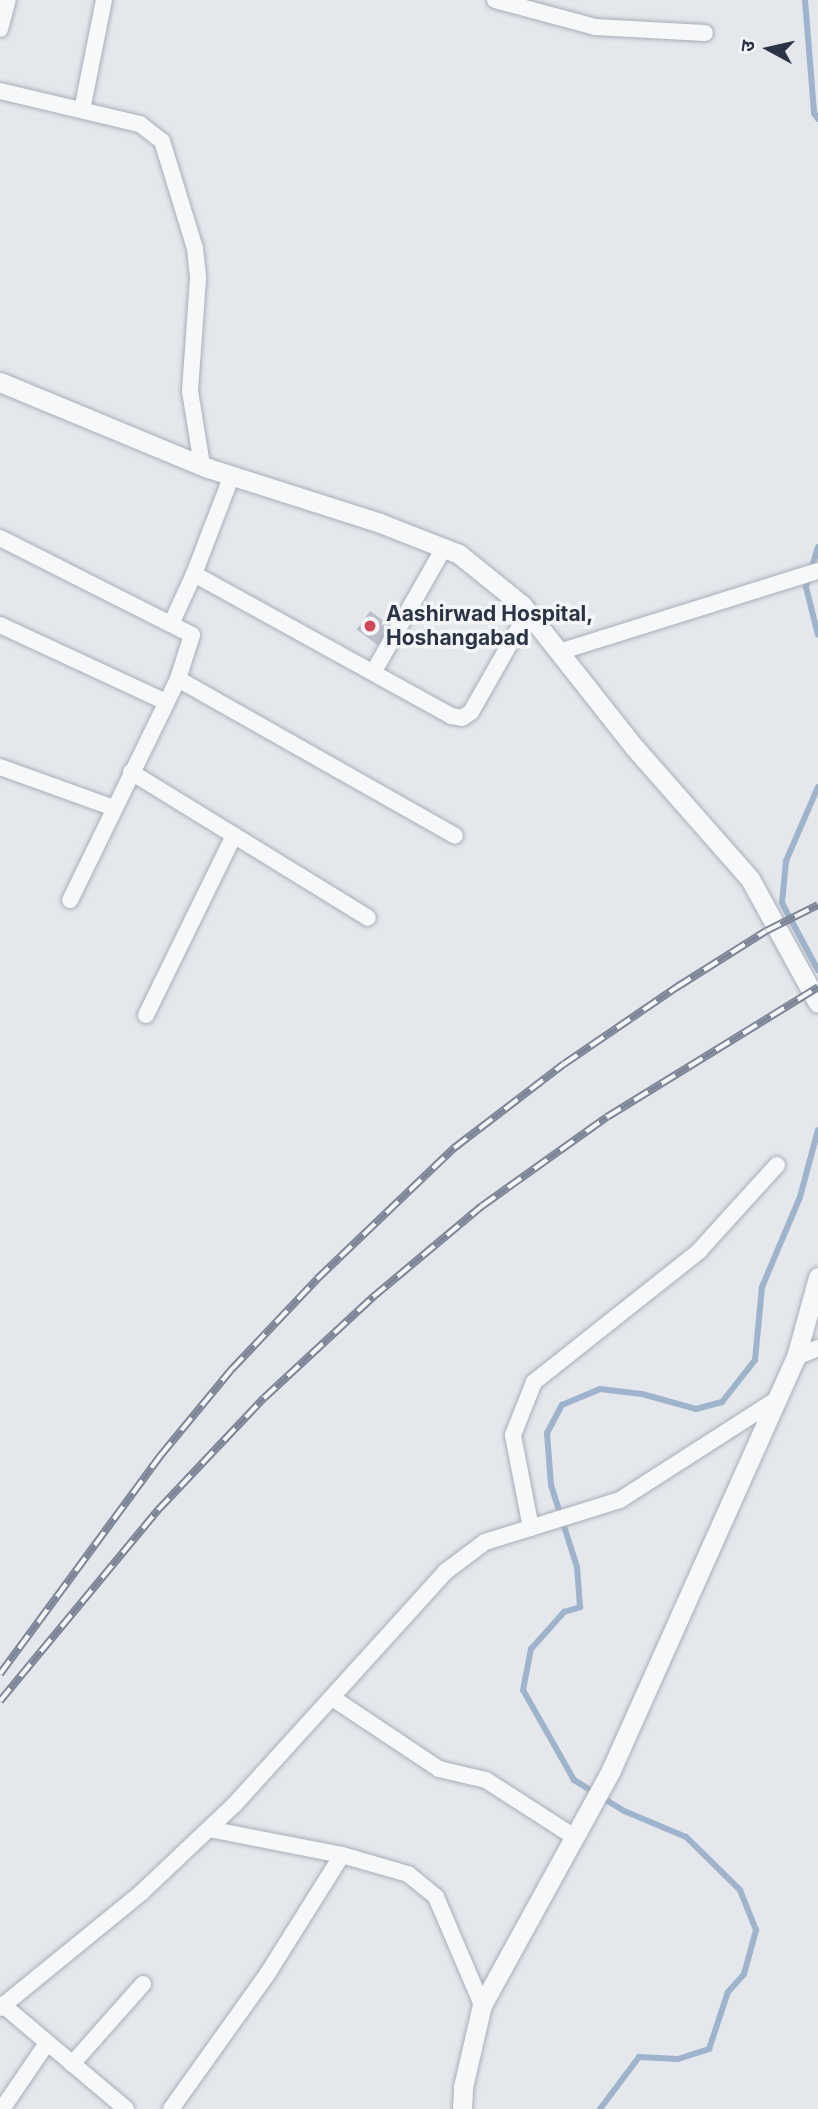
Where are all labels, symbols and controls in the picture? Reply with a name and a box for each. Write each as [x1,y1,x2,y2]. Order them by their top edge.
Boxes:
north arrow [734,14,804,84]
text: उ [736,39,760,53]
place label: Aashirwad Hospital, Hoshangabad [386,601,593,651]
marker: Aashirwad Hospital, Hoshangabad [360,616,380,636]

